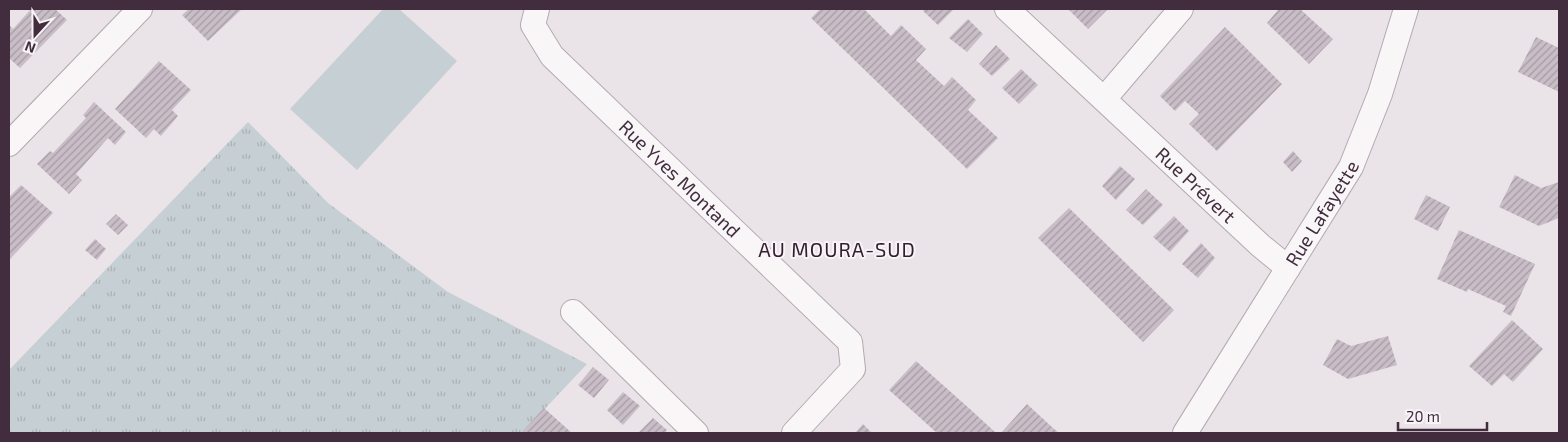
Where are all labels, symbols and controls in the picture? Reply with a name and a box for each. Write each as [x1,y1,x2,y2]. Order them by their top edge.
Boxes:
north arrow [10,10,60,60]
text: N [22,38,38,57]
street label: Rue Yves Montand [615,115,746,242]
street label: Rue Prévert [1151,142,1241,227]
street label: Rue Lafayette [1280,158,1363,270]
district label: AU MOURA-SUD [758,237,916,261]
scale bar [1398,400,1487,432]
text: 20 m [1406,407,1440,425]

